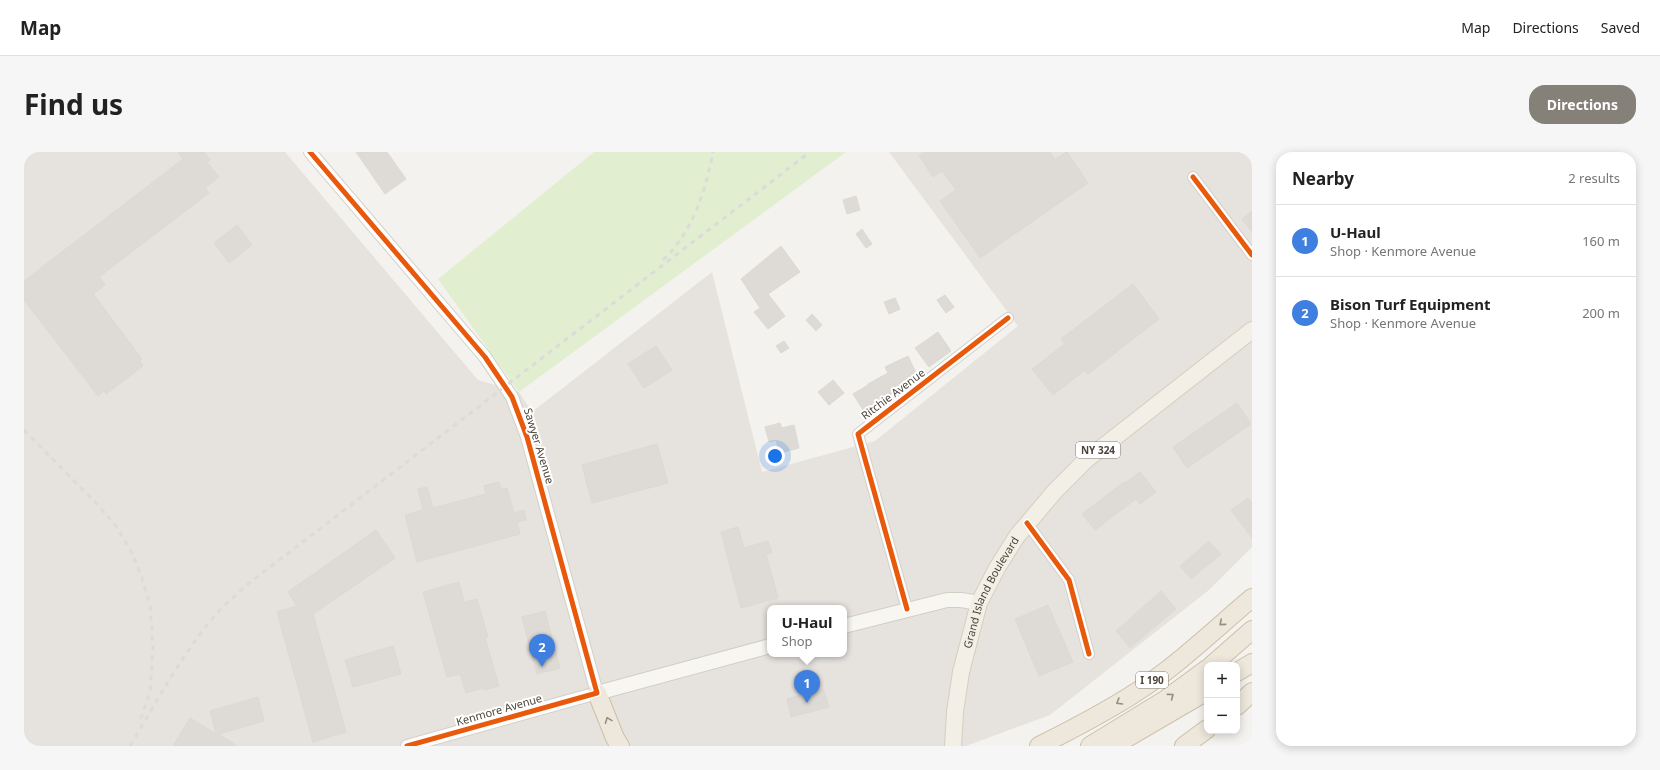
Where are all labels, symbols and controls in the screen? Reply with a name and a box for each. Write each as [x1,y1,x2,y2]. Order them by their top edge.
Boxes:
text: Map [20,15,61,41]
text: Map [1461,18,1490,37]
text: Directions [1512,18,1579,37]
text: Saved [1601,18,1640,37]
text: Find us [24,85,123,123]
button: Directions [1529,85,1636,124]
text: Nearby [1292,167,1354,190]
text: 2 results [1568,169,1620,187]
text: U-Haul [1330,222,1381,242]
text: 1 [1301,232,1309,250]
text: 160 m [1582,232,1620,250]
text: Shop · Kenmore Avenue [1330,242,1476,260]
text: Bison Turf Equipment [1330,294,1491,314]
text: 2 [1301,304,1309,322]
text: 200 m [1582,304,1620,322]
text: Shop · Kenmore Avenue [1330,314,1476,332]
street label: Ritchie Avenue [858,365,928,423]
street label: Sawyer Avenue [521,406,558,486]
road number: NY 324 [1076,442,1120,458]
your location [765,446,785,466]
street label: Grand Island Boulevard [959,533,1022,650]
popup [767,605,847,657]
text: U-Haul [782,612,832,632]
one-way arrow [1220,619,1227,626]
text: Shop [782,632,813,650]
pin: 2 [529,634,555,667]
map controls [1204,662,1240,734]
button: + [1204,662,1240,698]
pin: 1 [794,670,820,703]
road number: I 190 [1136,672,1168,688]
street label: Kenmore Avenue [454,690,544,729]
one-way arrow [1166,694,1173,701]
one-way arrow [1116,697,1123,705]
button: − [1204,698,1240,734]
one-way arrow [604,717,612,724]

